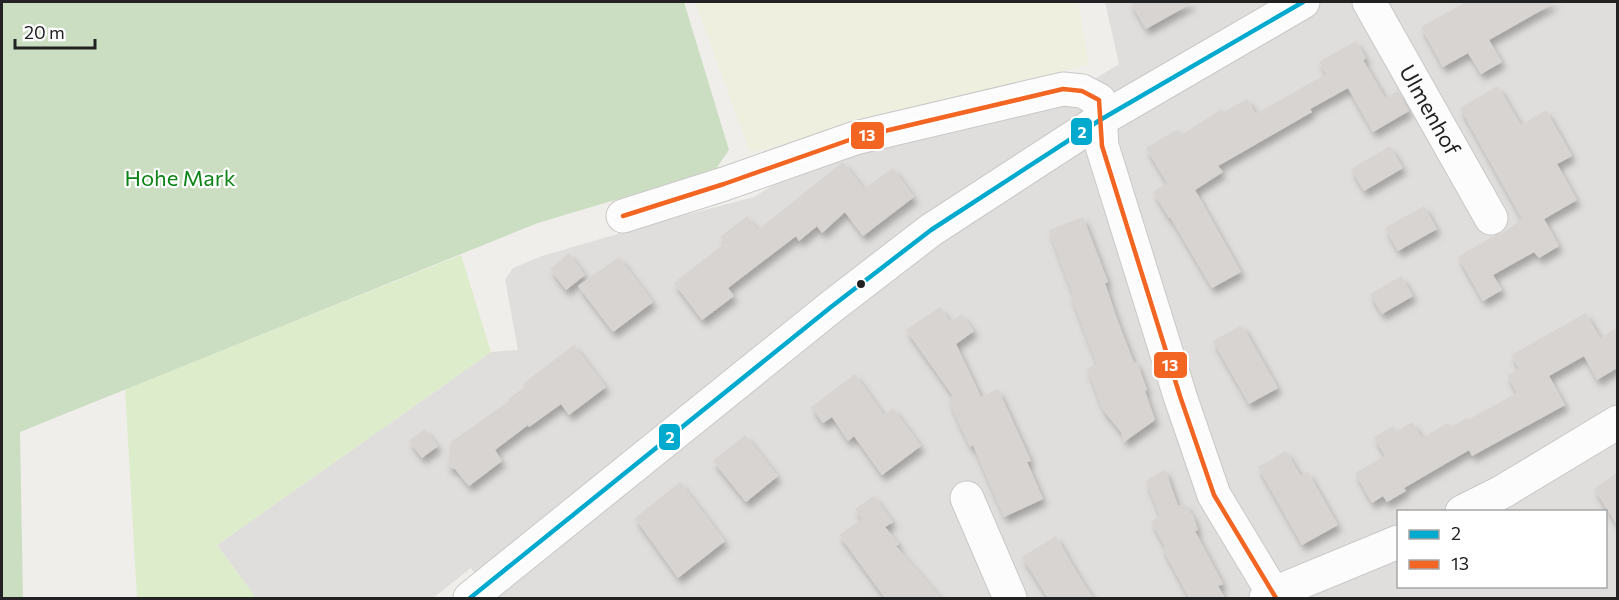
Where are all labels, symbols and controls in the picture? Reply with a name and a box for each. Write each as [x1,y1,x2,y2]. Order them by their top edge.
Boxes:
scale bar [15,12,94,50]
text: 20 m [24,21,65,43]
street label: Ulmenhof [1394,60,1467,160]
line badge: 2 [1070,117,1093,146]
line badge: 13 [850,121,885,150]
text: 2 [1077,122,1087,141]
text: 13 [859,125,875,144]
park label: Hohe Mark [124,164,236,191]
unlabelled marker [855,278,867,290]
line badge: 13 [1153,351,1188,379]
text: 13 [1162,355,1178,374]
line badge: 2 [658,423,681,451]
text: 2 [665,427,675,446]
legend [1397,510,1607,588]
text: 2 [1451,522,1461,544]
text: 13 [1451,552,1469,574]

